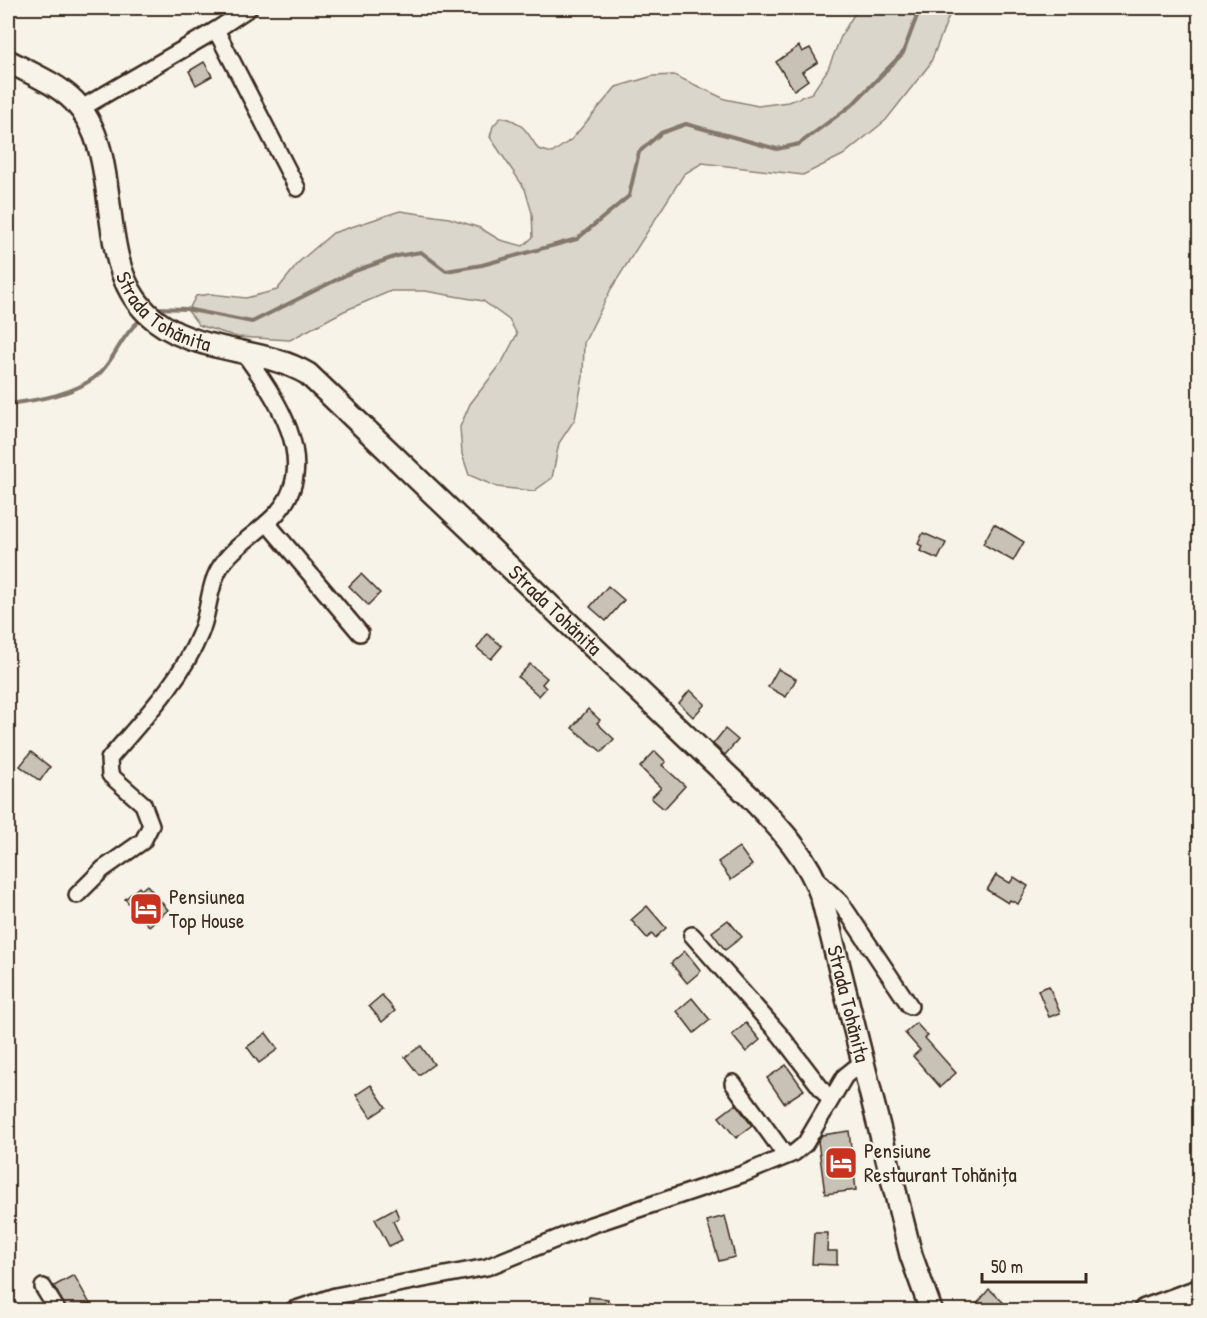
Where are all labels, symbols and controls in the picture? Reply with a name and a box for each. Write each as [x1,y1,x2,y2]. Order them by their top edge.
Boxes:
street label: Strada Tohănița [109,267,214,358]
street label: Strada Tohănița [502,558,609,662]
place label: Pensiunea Top House [169,882,244,935]
hotel icon: Pensiunea Top House [128,891,164,927]
street label: Strada Tohănița [820,942,877,1065]
place label: Pensiune Restaurant Tohănița [864,1136,1017,1189]
hotel icon: Pensiune Restaurant Tohănița [823,1145,859,1181]
scale bar [982,1246,1086,1284]
text: 50 m [991,1254,1023,1279]

